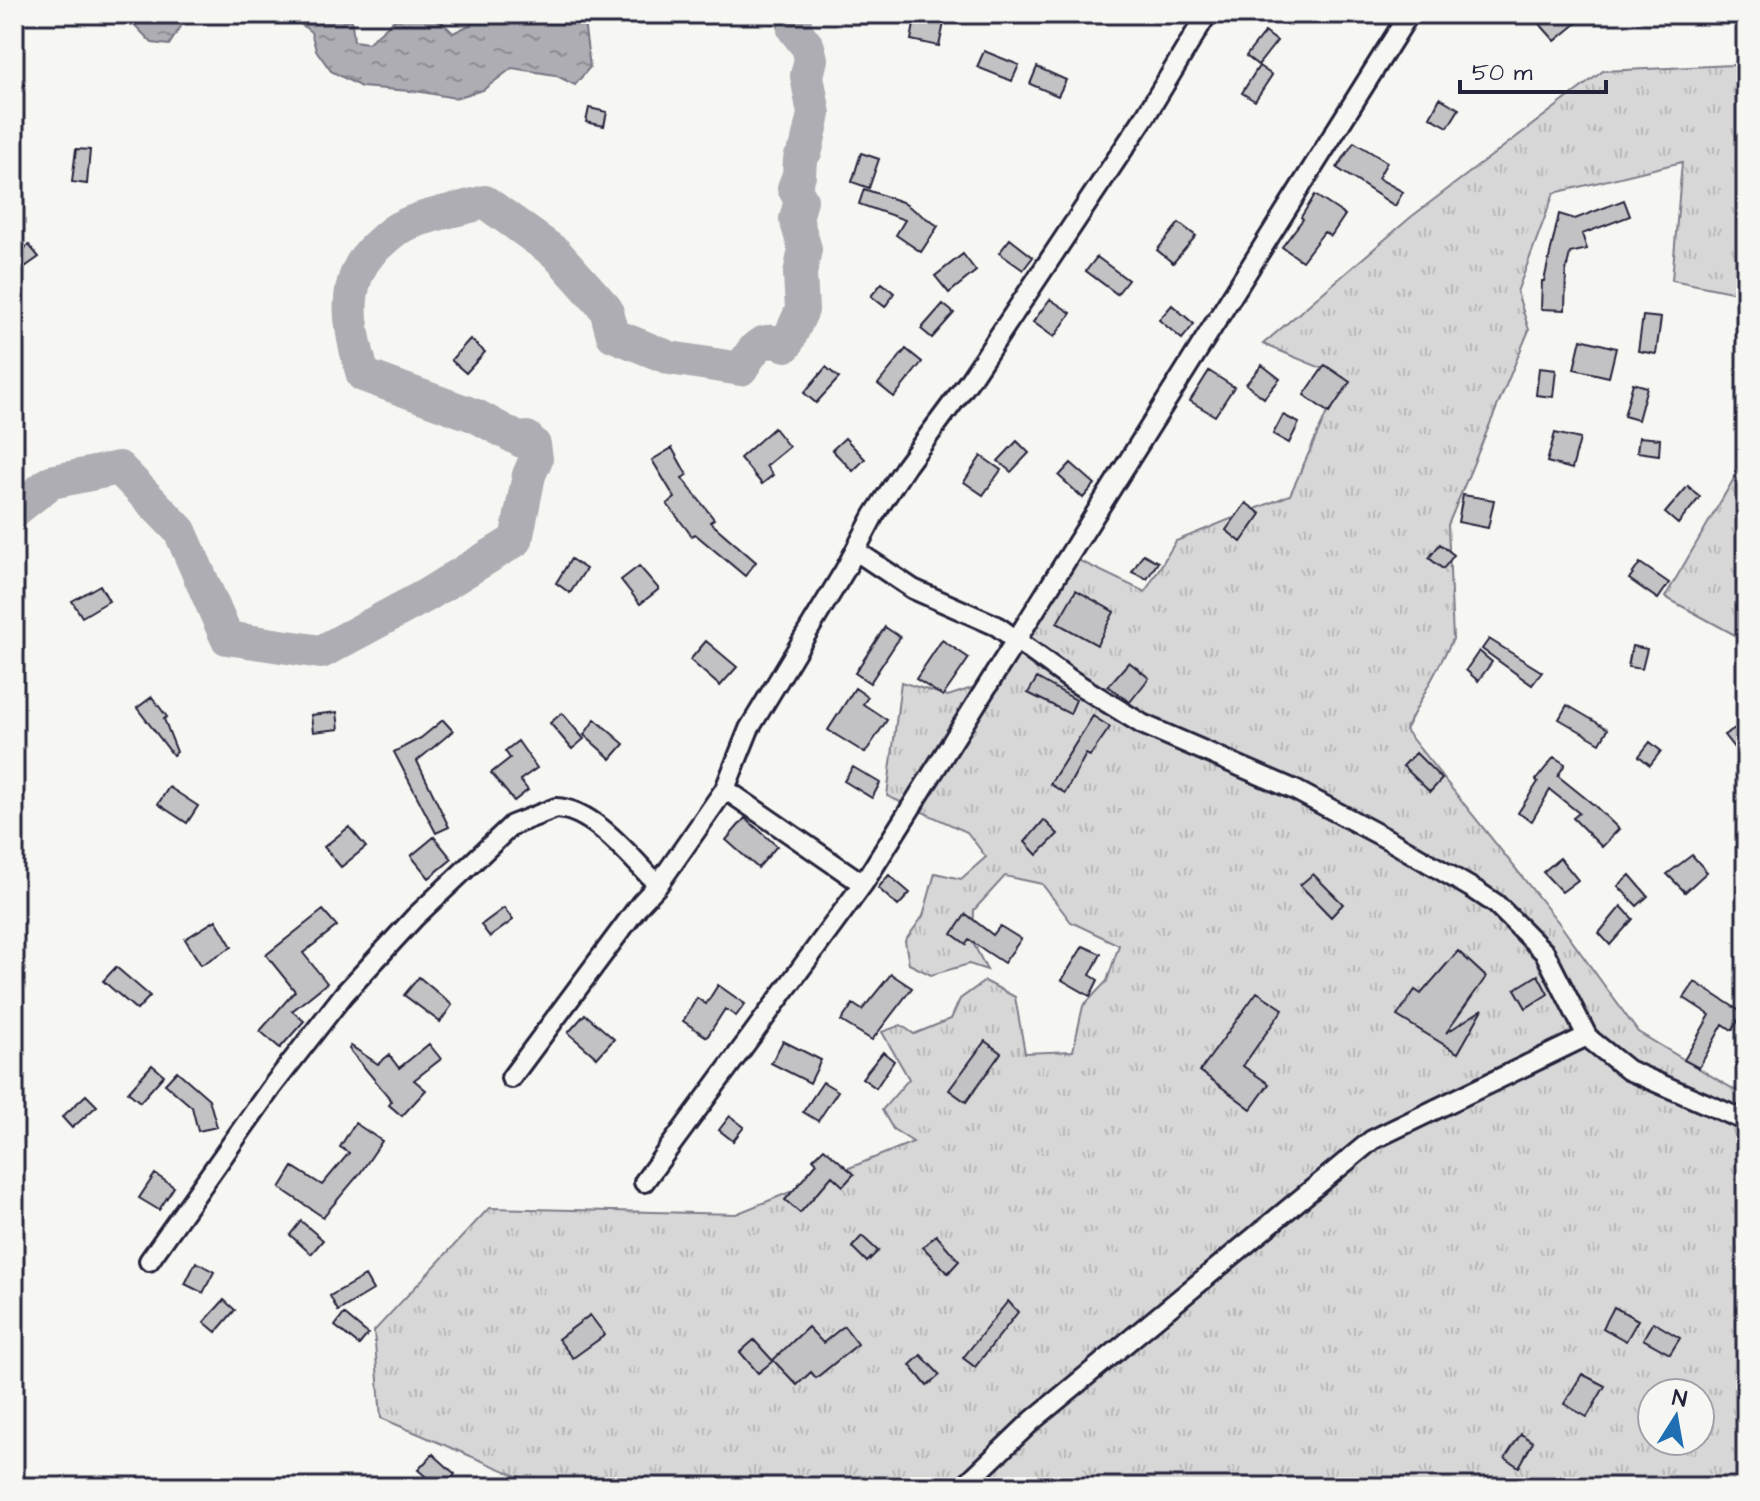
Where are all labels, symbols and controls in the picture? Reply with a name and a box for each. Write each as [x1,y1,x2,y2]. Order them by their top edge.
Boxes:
scale bar [1460,44,1606,94]
text: 50 m [1472,56,1533,90]
north arrow [1636,1377,1716,1457]
text: N [1670,1382,1689,1415]

